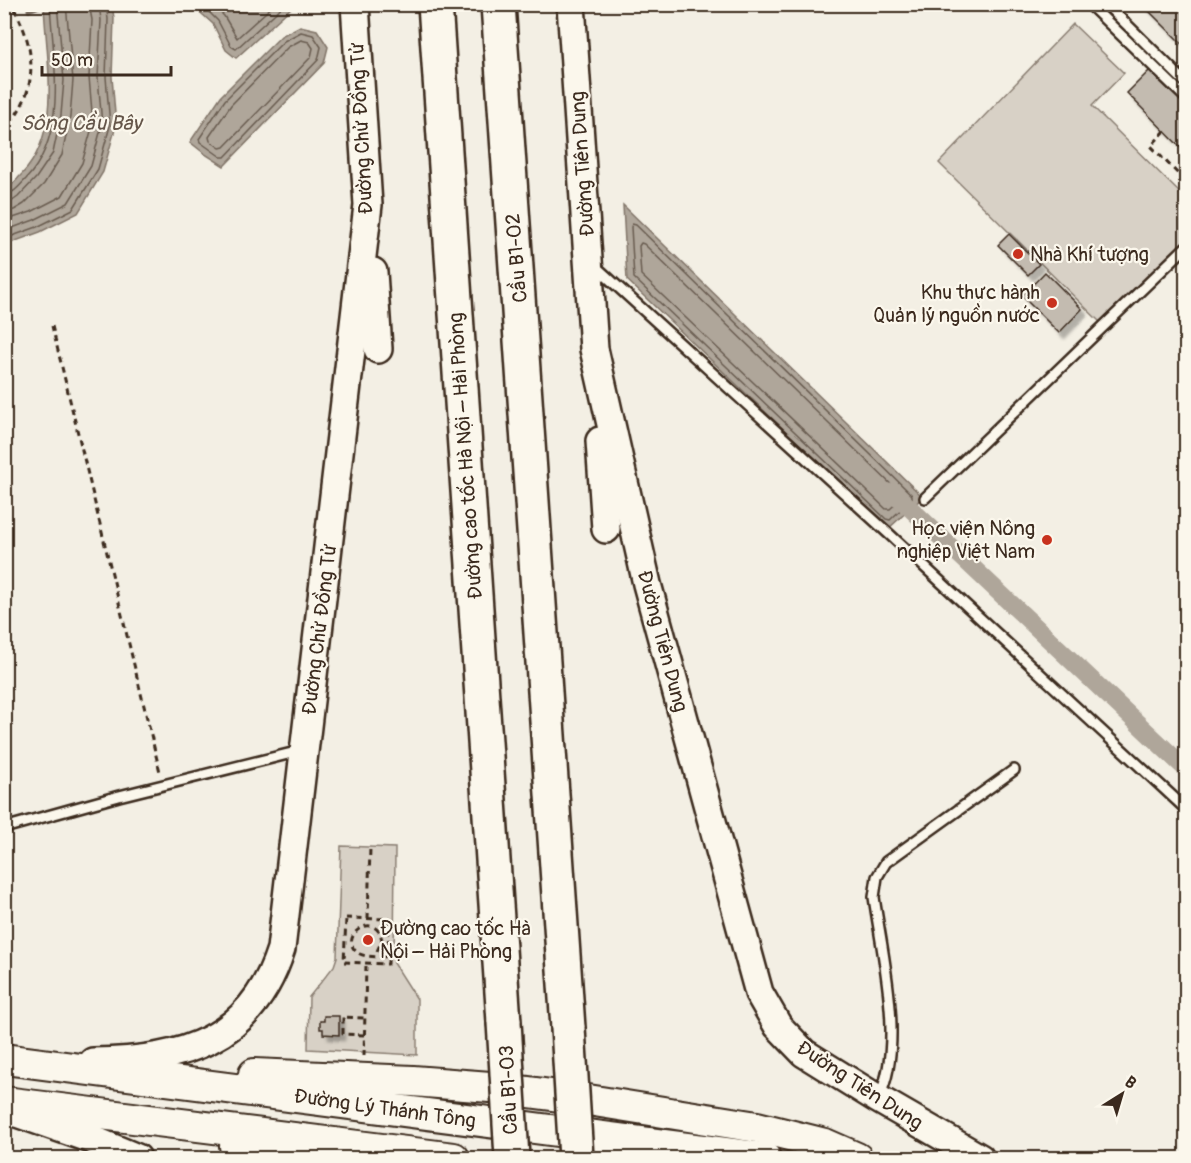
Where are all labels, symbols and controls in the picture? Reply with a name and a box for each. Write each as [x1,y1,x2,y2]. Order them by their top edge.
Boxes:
scale bar [42,39,171,77]
street label: Đường Chử Đồng Tử [344,41,379,215]
text: 50 m [51,49,93,72]
street label: Đường Tiên Dung [565,91,600,237]
water label: Sông Cầu Bây [21,110,144,137]
street label: Cầu B1-02 [500,212,533,304]
place label: Nhà Khí tượng [1030,242,1149,267]
marker: Nhà Khí tượng [1011,247,1025,261]
place label: Khu thực hành Quản lý nguồn nước [873,280,1040,328]
marker: Khu thực hành Quản lý nguồn nước [1045,296,1059,310]
street label: Đường cao tốc Hà Nội – Hải Phòng [443,312,488,600]
place label: Học viện Nông nghiệp Việt Nam [897,516,1035,564]
marker: Học viện Nông nghiệp Việt Nam [1040,533,1054,547]
street label: Đường Chử Đồng Tử [297,542,342,716]
street label: Đường Tiên Dung [632,568,693,715]
place label: Đường cao tốc Hà Nội – Hải Phòng [380,916,531,964]
marker: Đường cao tốc Hà Nội – Hải Phòng [361,933,375,947]
street label: Đường Tiên Dung [792,1035,928,1135]
street label: Cầu B1-03 [494,1045,523,1135]
north arrow [1092,1064,1152,1124]
text: B [1121,1072,1140,1094]
street label: Đường Lý Thánh Tông [292,1083,477,1134]

